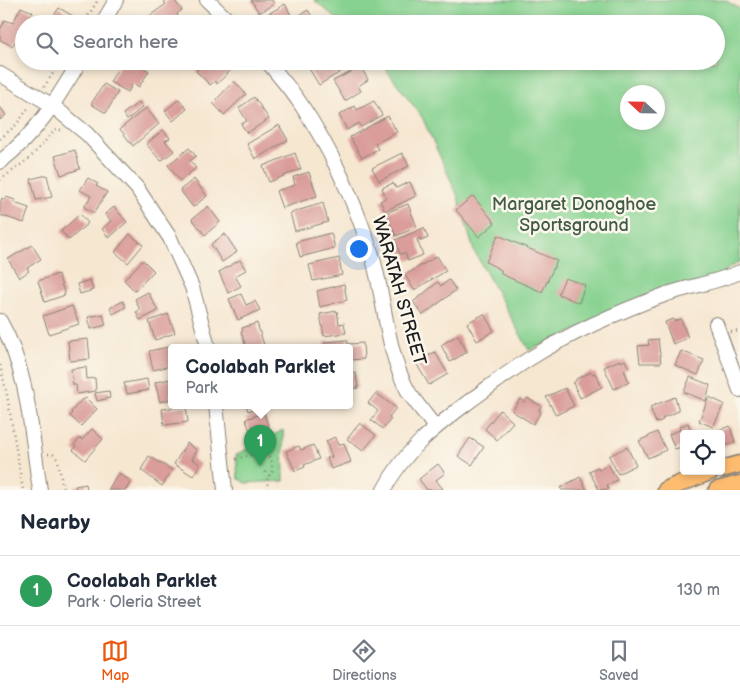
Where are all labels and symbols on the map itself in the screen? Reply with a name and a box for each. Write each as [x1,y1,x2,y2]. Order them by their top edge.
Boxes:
north arrow [620,85,665,130]
park label: Margaret Donoghoe Sportsground [492,194,657,236]
street label: WARATAH STREET [368,214,430,368]
your location [346,236,372,262]
pin: 1 [244,425,276,466]

